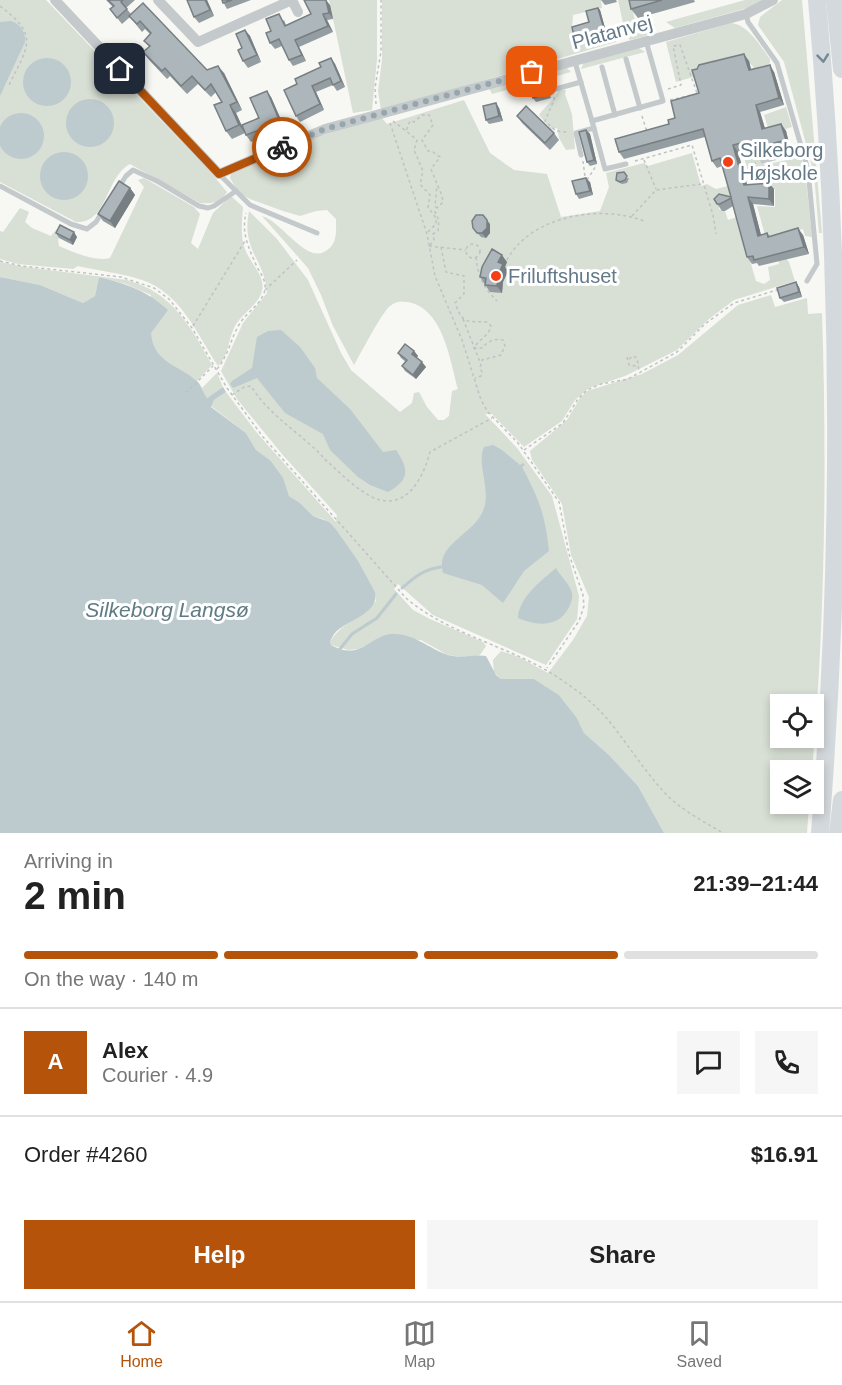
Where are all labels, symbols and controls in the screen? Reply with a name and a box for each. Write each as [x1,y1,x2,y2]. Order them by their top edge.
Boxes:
street label: Platanvej [569,11,655,53]
pin [94,43,145,94]
pin [506,46,557,97]
icon: home [103,52,136,85]
one-way arrow [816,54,829,63]
icon: bag [515,55,548,88]
courier [252,117,312,177]
icon: bike [266,131,299,164]
place label: Silkeborg Højskole [740,139,823,184]
marker: Silkeborg Højskole [721,155,735,169]
place label: Friluftshuset [508,265,617,287]
marker: Friluftshuset [489,269,503,283]
water label: Silkeborg Langsø [85,598,249,621]
map controls [770,694,824,814]
button: locate [770,694,824,748]
button: layers [770,760,824,814]
text: Arriving in [24,850,113,872]
text: 21:39–21:44 [693,871,818,896]
text: 2 min [24,874,126,917]
text: On the way · 140 m [24,968,199,990]
button: chat [677,1031,740,1094]
button: phone [755,1031,818,1094]
text: Alex [102,1038,148,1063]
text: A [48,1049,63,1074]
text: Courier · 4.9 [102,1064,213,1086]
text: Order #4260 [24,1142,148,1167]
text: $16.91 [751,1142,818,1167]
button: Help [24,1220,415,1289]
button: Share [427,1220,818,1289]
tab: Home [120,1317,163,1371]
tab: Map [403,1317,436,1371]
tab: Saved [676,1317,722,1371]

